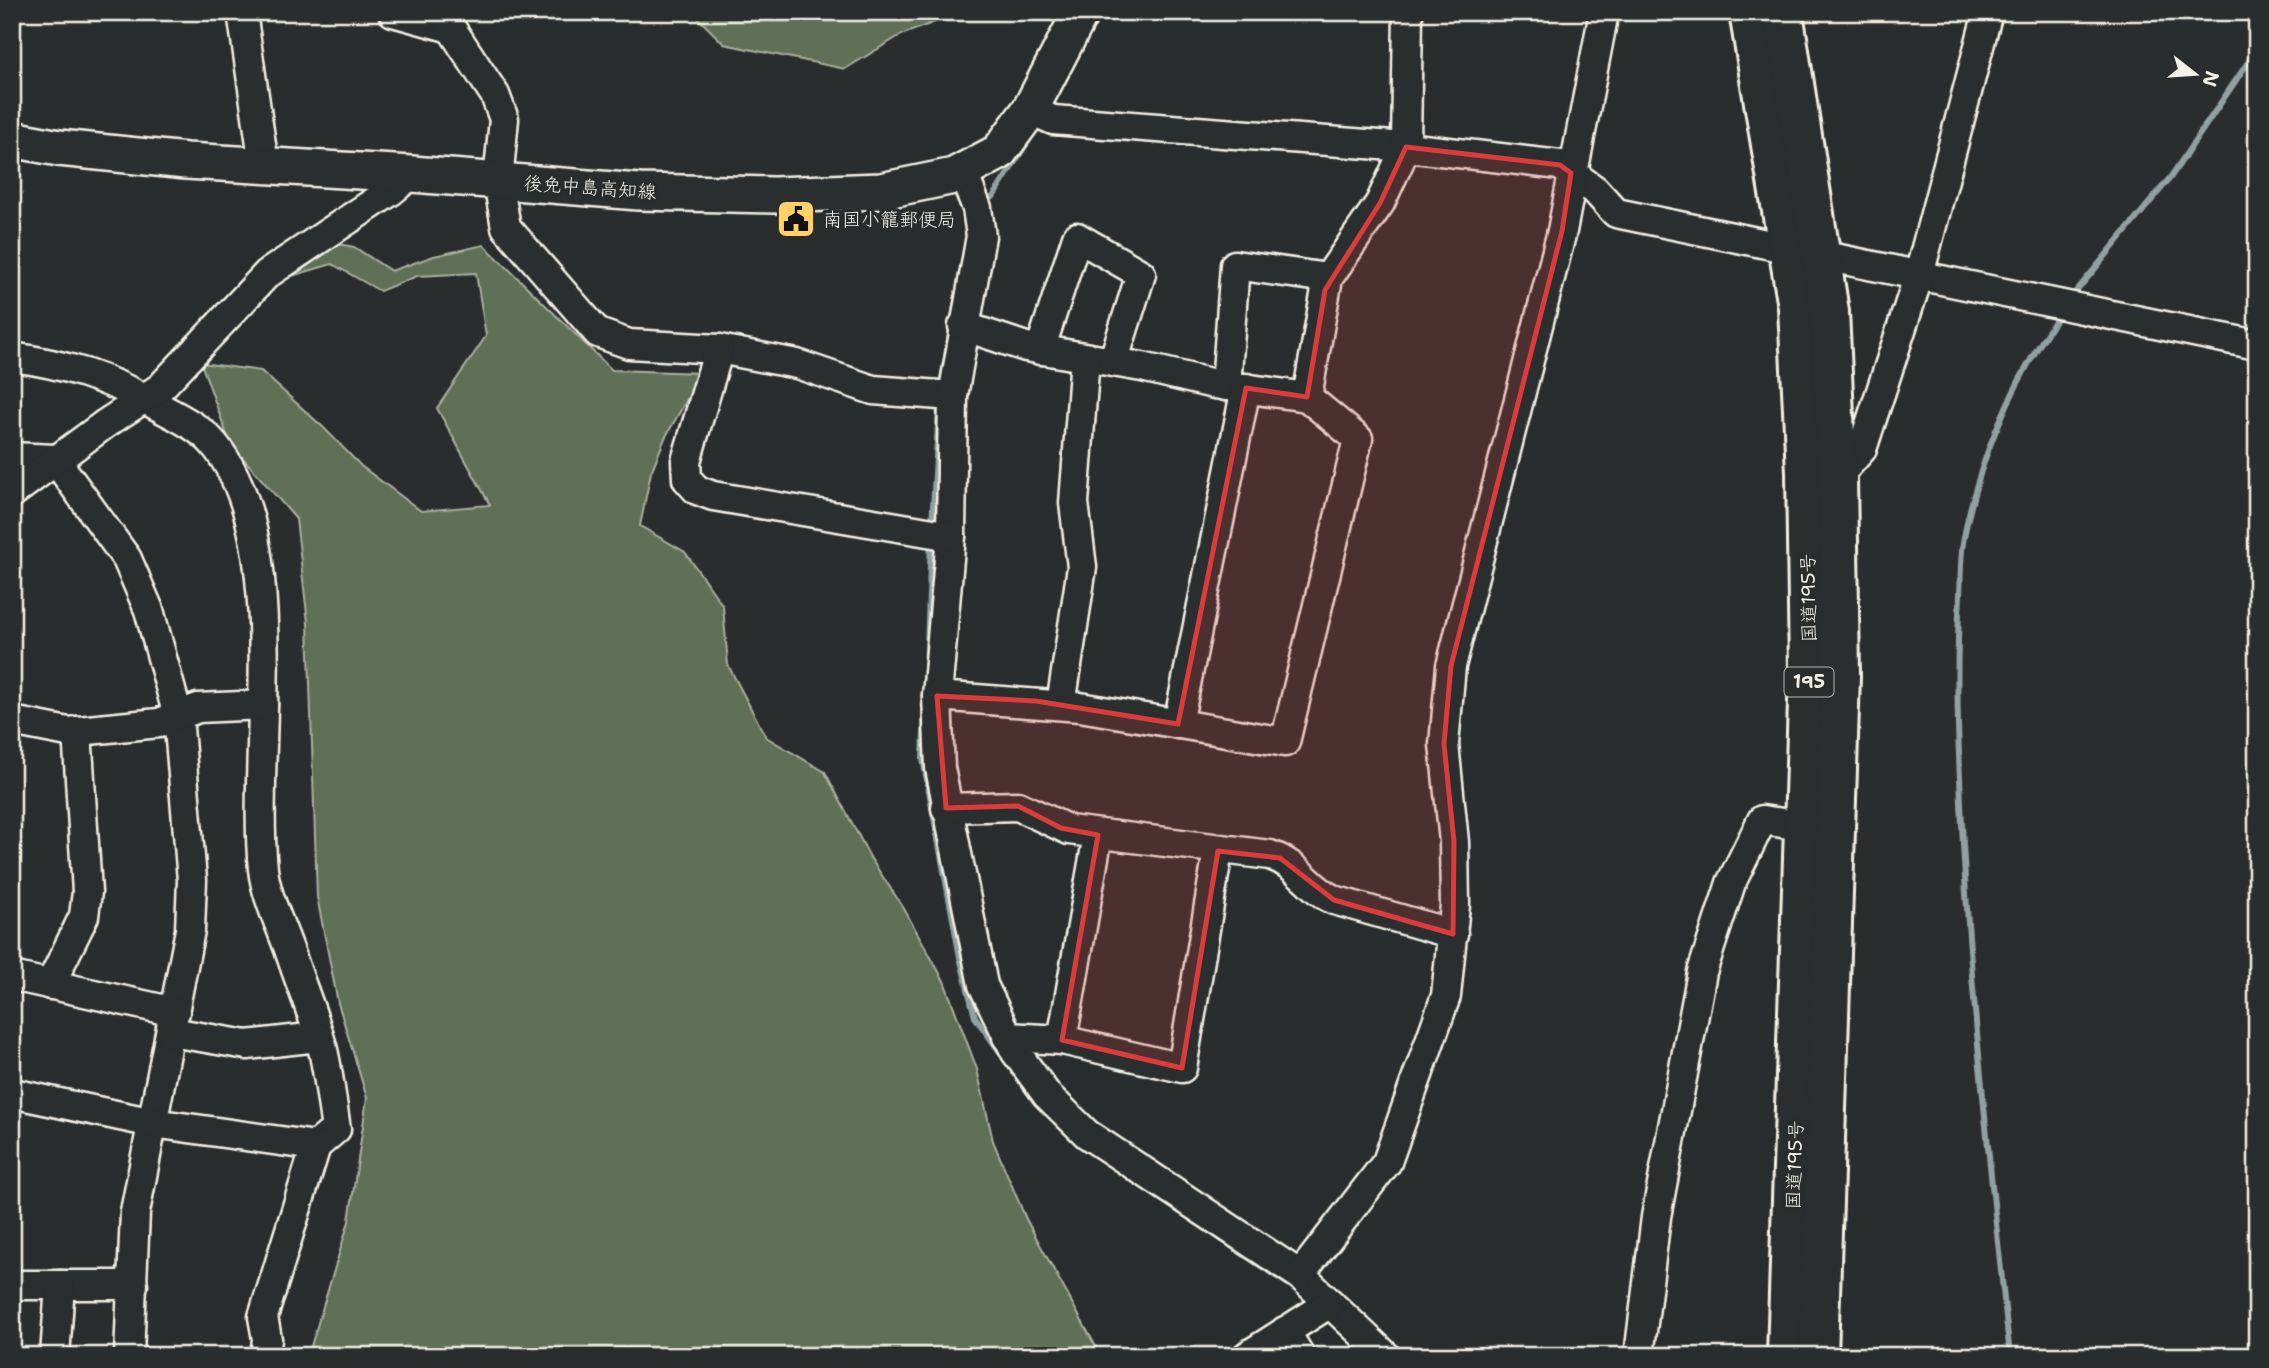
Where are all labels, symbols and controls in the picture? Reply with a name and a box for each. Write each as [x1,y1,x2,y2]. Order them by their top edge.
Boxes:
north arrow [2160,38,2230,108]
text: N [2197,68,2225,90]
street label: 後免中島高知線 [523,170,657,205]
public building icon: 南国小籠郵便局 [775,198,817,240]
place label: 南国小籠郵便局 [823,207,956,232]
street label: 国道195号 [1795,553,1822,643]
road number: 195 [1784,668,1834,696]
street label: 国道195号 [1780,1120,1809,1210]

